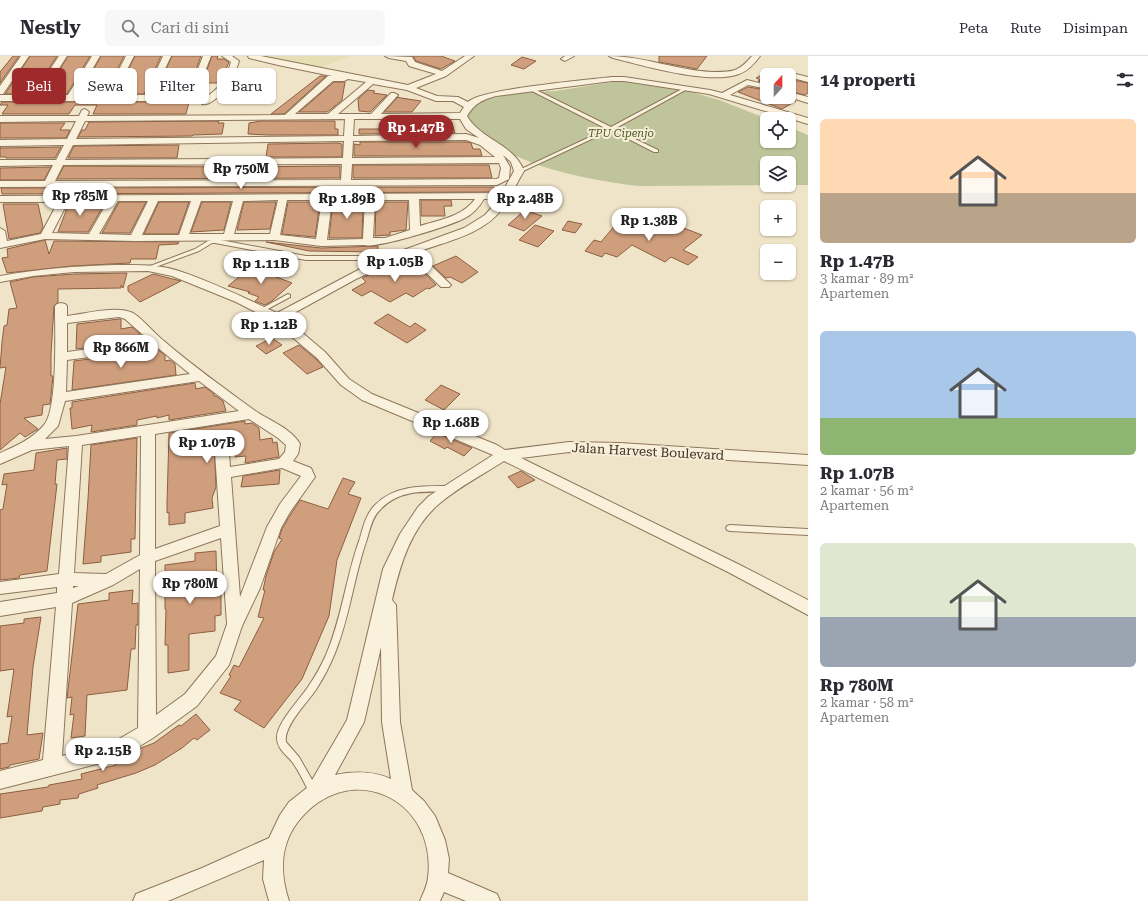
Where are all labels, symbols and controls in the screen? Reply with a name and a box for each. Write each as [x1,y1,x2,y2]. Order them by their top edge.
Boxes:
search box [105,10,385,46]
text: Nestly [20,16,81,39]
icon: search [119,17,141,39]
text: Cari di sini [151,19,229,37]
text: Peta [959,20,988,36]
text: Rute [1010,20,1041,36]
text: Disimpan [1063,20,1128,36]
chip: Beli [12,68,66,104]
chip: Sewa [74,68,137,104]
chip: Filter [145,68,209,104]
chip: Baru [217,68,276,104]
north arrow [760,68,796,104]
map controls [760,68,796,280]
icon: filters [1114,69,1136,91]
text: 14 properti [820,70,915,90]
button: locate [760,112,796,148]
pin: Rp 1.47B [375,115,457,149]
text: Rp 1.47B [388,120,444,135]
park label: TPU Cipenjo [588,127,654,140]
icon: home [942,145,1014,217]
pin: Rp 750M [204,156,278,190]
button: layers [760,156,796,192]
text: Rp 750M [213,161,269,176]
pin: Rp 785M [43,183,117,217]
pin: Rp 1.89B [306,186,388,220]
pin: Rp 2.48B [484,186,566,220]
text: Rp 785M [52,188,108,203]
text: Rp 1.89B [319,191,375,206]
text: Rp 2.48B [497,191,553,206]
button: + [760,200,796,236]
pin: Rp 1.38B [608,208,690,242]
text: Rp 1.38B [621,213,677,228]
button: − [760,244,796,280]
pin: Rp 1.05B [354,249,436,283]
pin: Rp 1.11B [220,251,302,285]
text: Rp 1.47B [820,251,895,271]
text: Rp 1.05B [367,254,423,269]
text: Rp 1.11B [233,256,289,271]
text: 3 kamar · 89 m² [820,271,913,286]
text: Apartemen [820,286,889,301]
pin: Rp 1.12B [228,312,310,346]
text: Rp 1.12B [241,317,297,332]
pin: Rp 866M [84,335,158,369]
text: Rp 866M [93,340,149,355]
icon: home [942,357,1014,429]
pin: Rp 1.68B [410,410,492,444]
text: Rp 1.68B [423,415,479,430]
pin: Rp 1.07B [166,430,248,464]
text: Rp 1.07B [179,435,235,450]
street label: Jalan Harvest Boulevard [571,440,725,463]
text: Rp 1.07B [820,463,895,483]
text: 2 kamar · 56 m² [820,483,913,498]
text: Apartemen [820,498,889,513]
icon: home [942,569,1014,641]
pin: Rp 780M [153,571,227,605]
text: Rp 780M [162,576,218,591]
text: Rp 780M [820,675,893,695]
text: 2 kamar · 58 m² [820,695,913,710]
text: Apartemen [820,710,889,725]
pin: Rp 2.15B [62,738,144,772]
text: Rp 2.15B [75,743,131,758]

